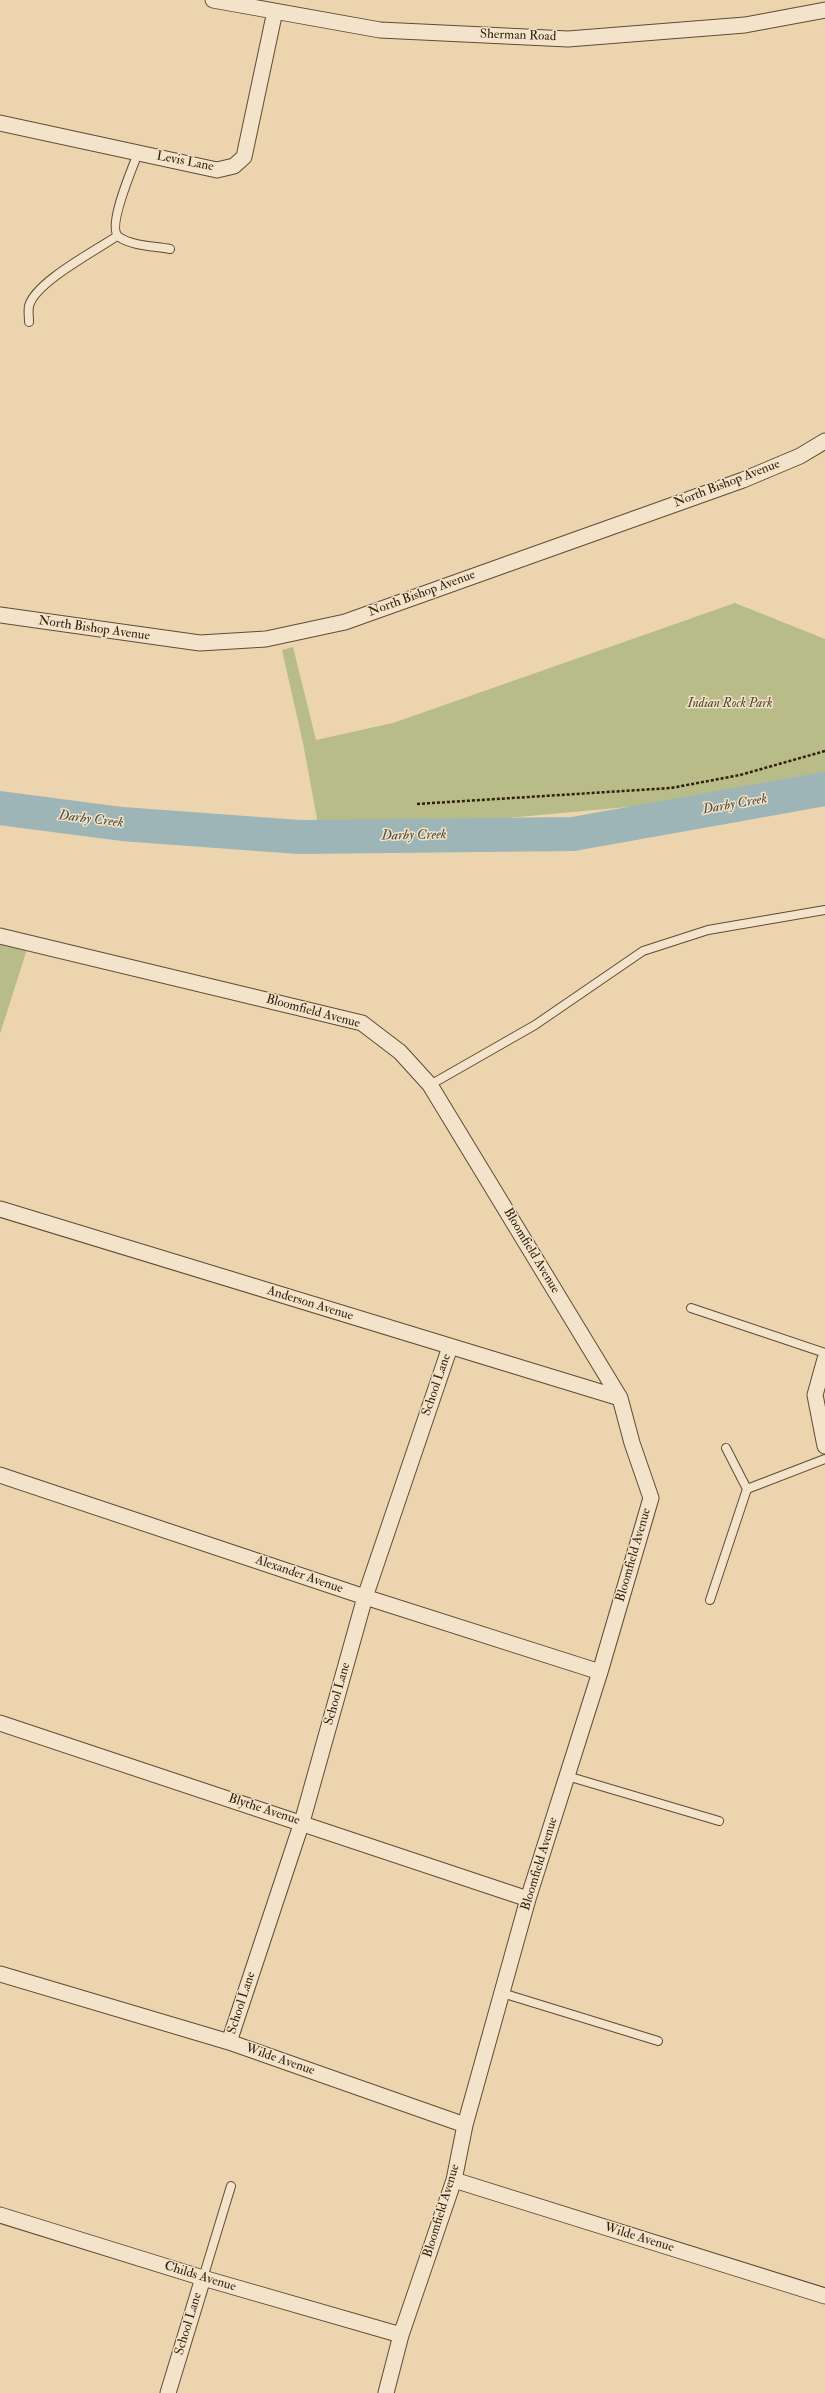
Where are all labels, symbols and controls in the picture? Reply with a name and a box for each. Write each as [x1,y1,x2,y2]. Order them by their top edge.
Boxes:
street label: Sherman Road [480,27,556,45]
street label: Levis Lane [155,149,215,175]
street label: North Bishop Avenue [672,457,782,511]
street label: North Bishop Avenue [366,567,478,621]
street label: North Bishop Avenue [37,613,151,645]
park label: Indian Rock Park [688,696,772,712]
water label: Darby Creek [701,791,769,819]
water label: Darby Creek [58,808,124,832]
water label: Darby Creek [381,827,447,845]
street label: Bloomfield Avenue [264,992,362,1032]
street label: Bloomfield Avenue [499,1205,563,1297]
street label: Anderson Avenue [265,1283,355,1325]
street label: School Lane [419,1352,455,1418]
street label: Bloomfield Avenue [613,1506,655,1604]
street label: Alexander Avenue [253,1553,345,1597]
street label: School Lane [322,1661,354,1727]
street label: Blythe Avenue [226,1791,302,1829]
street label: Bloomfield Avenue [518,1815,562,1913]
street label: School Lane [225,1970,259,2036]
street label: Wilde Avenue [243,2041,317,2079]
street label: Bloomfield Avenue [420,2162,464,2260]
street label: Wilde Avenue [602,2220,676,2256]
street label: Childs Avenue [162,2259,238,2295]
street label: School Lane [172,2291,206,2357]

